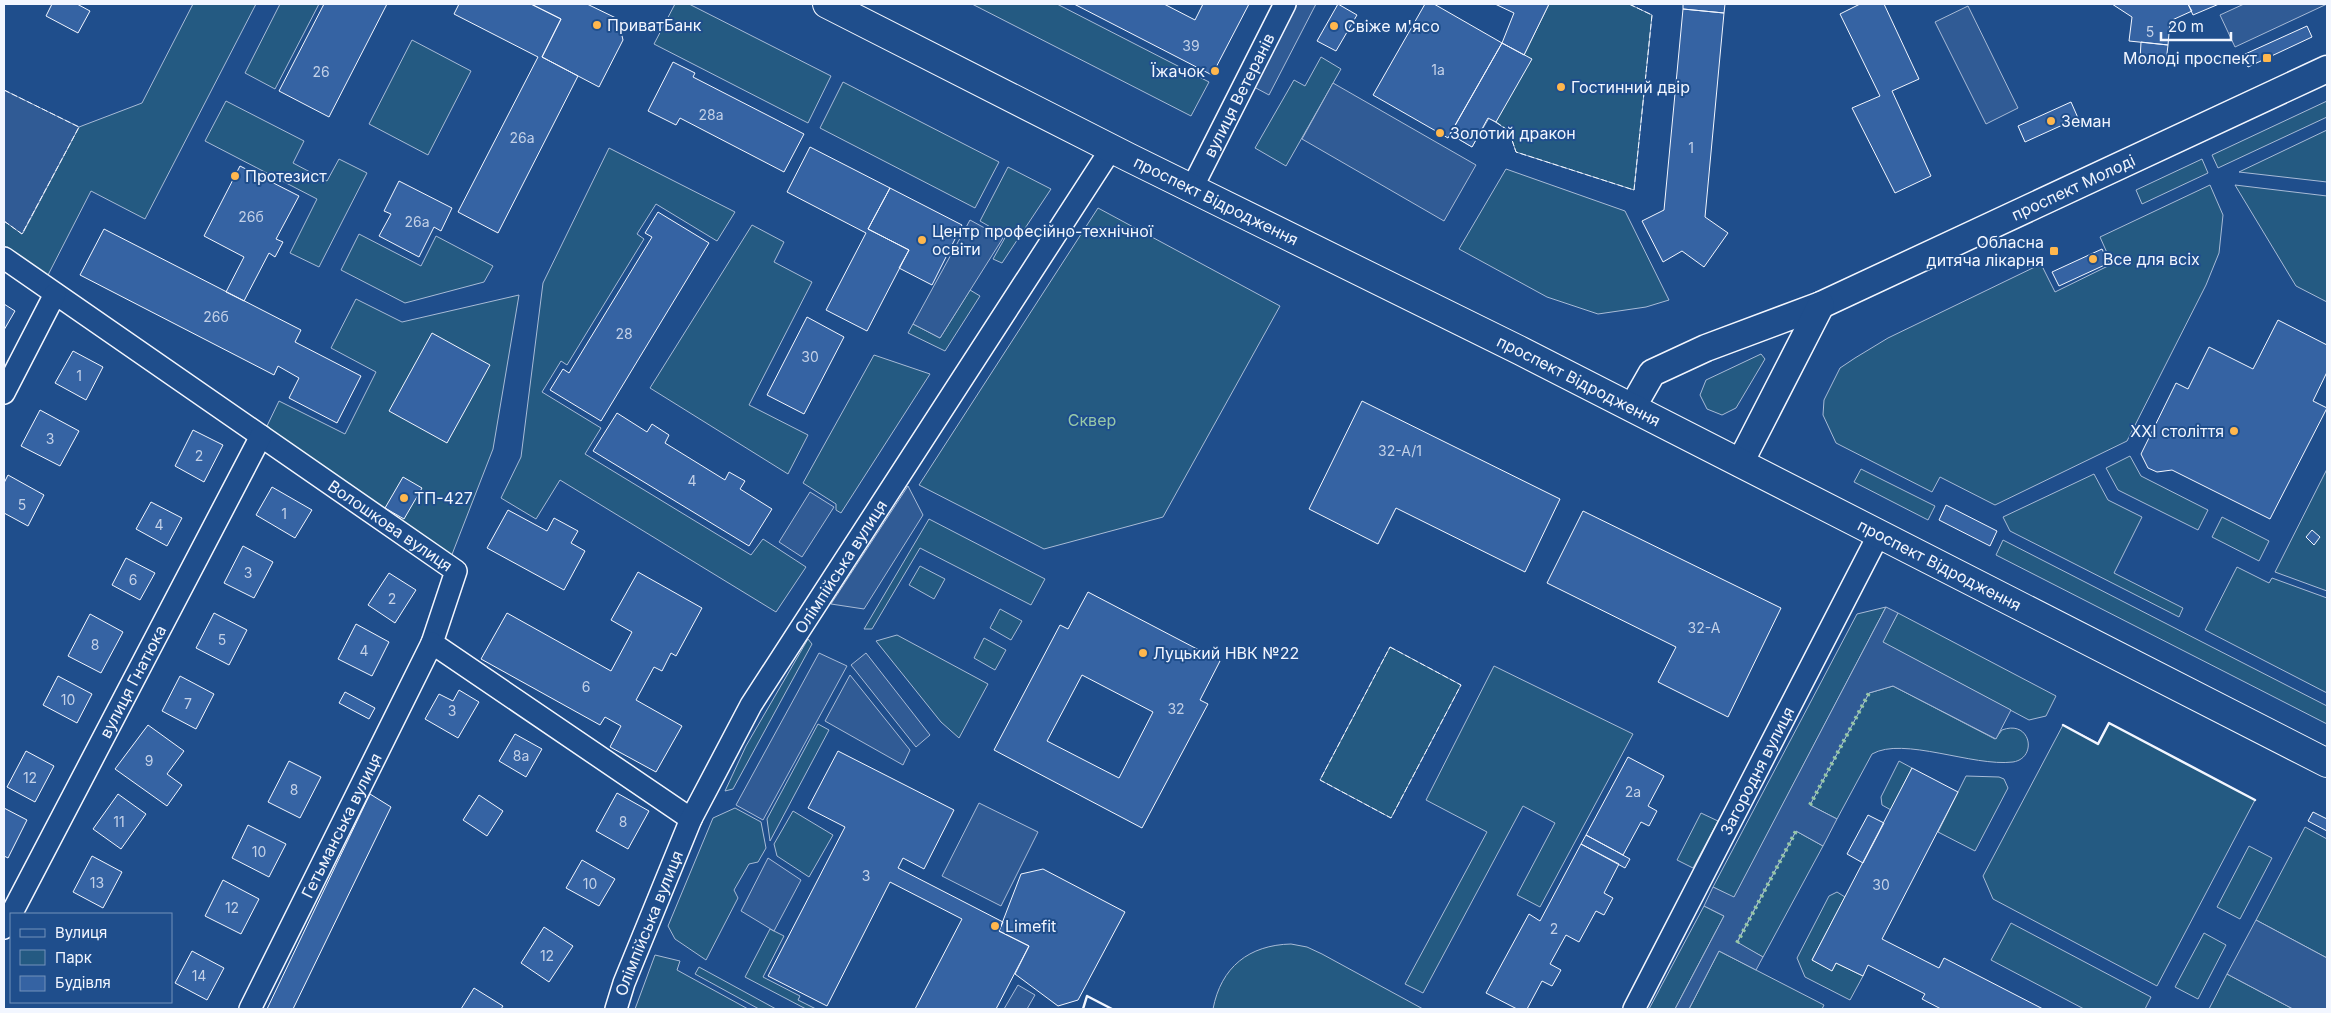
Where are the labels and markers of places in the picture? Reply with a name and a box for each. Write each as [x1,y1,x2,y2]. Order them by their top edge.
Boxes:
place label: ПриватБанк [607,15,702,35]
place label: Свіже м'ясо [1344,16,1440,36]
marker: ПриватБанк [591,19,603,31]
marker: Свіже м'ясо [1328,20,1340,32]
place label: Молоді проспект [2123,48,2258,68]
marker: Молоді проспект [2261,52,2273,64]
place label: Їжачок [1150,61,1205,81]
marker: Їжачок [1209,65,1221,77]
place label: Гостинний двір [1571,77,1690,97]
marker: Гостинний двір [1555,81,1567,93]
place label: Земан [2061,111,2111,131]
marker: Земан [2045,115,2057,127]
place label: Золотий дракон [1450,123,1576,143]
marker: Золотий дракон [1434,127,1446,139]
place label: Протезист [245,166,327,186]
marker: Протезист [229,170,241,182]
place label: Центр професійно-технічної освіти [932,221,1154,259]
place label: Обласна дитяча лікарня [1927,232,2044,270]
marker: Центр професійно-технічної освіти [916,234,928,246]
marker: Обласна дитяча лікарня [2048,245,2060,257]
place label: Все для всіх [2103,249,2200,269]
marker: Все для всіх [2087,253,2099,265]
place label: ХХІ століття [2130,421,2224,441]
marker: ХХІ століття [2228,425,2240,437]
place label: ТП-427 [414,488,473,508]
marker: ТП-427 [398,492,410,504]
place label: Луцький НВК №22 [1153,643,1299,663]
marker: Луцький НВК №22 [1137,647,1149,659]
place label: Limefit [1005,916,1056,936]
marker: Limefit [989,920,1001,932]

